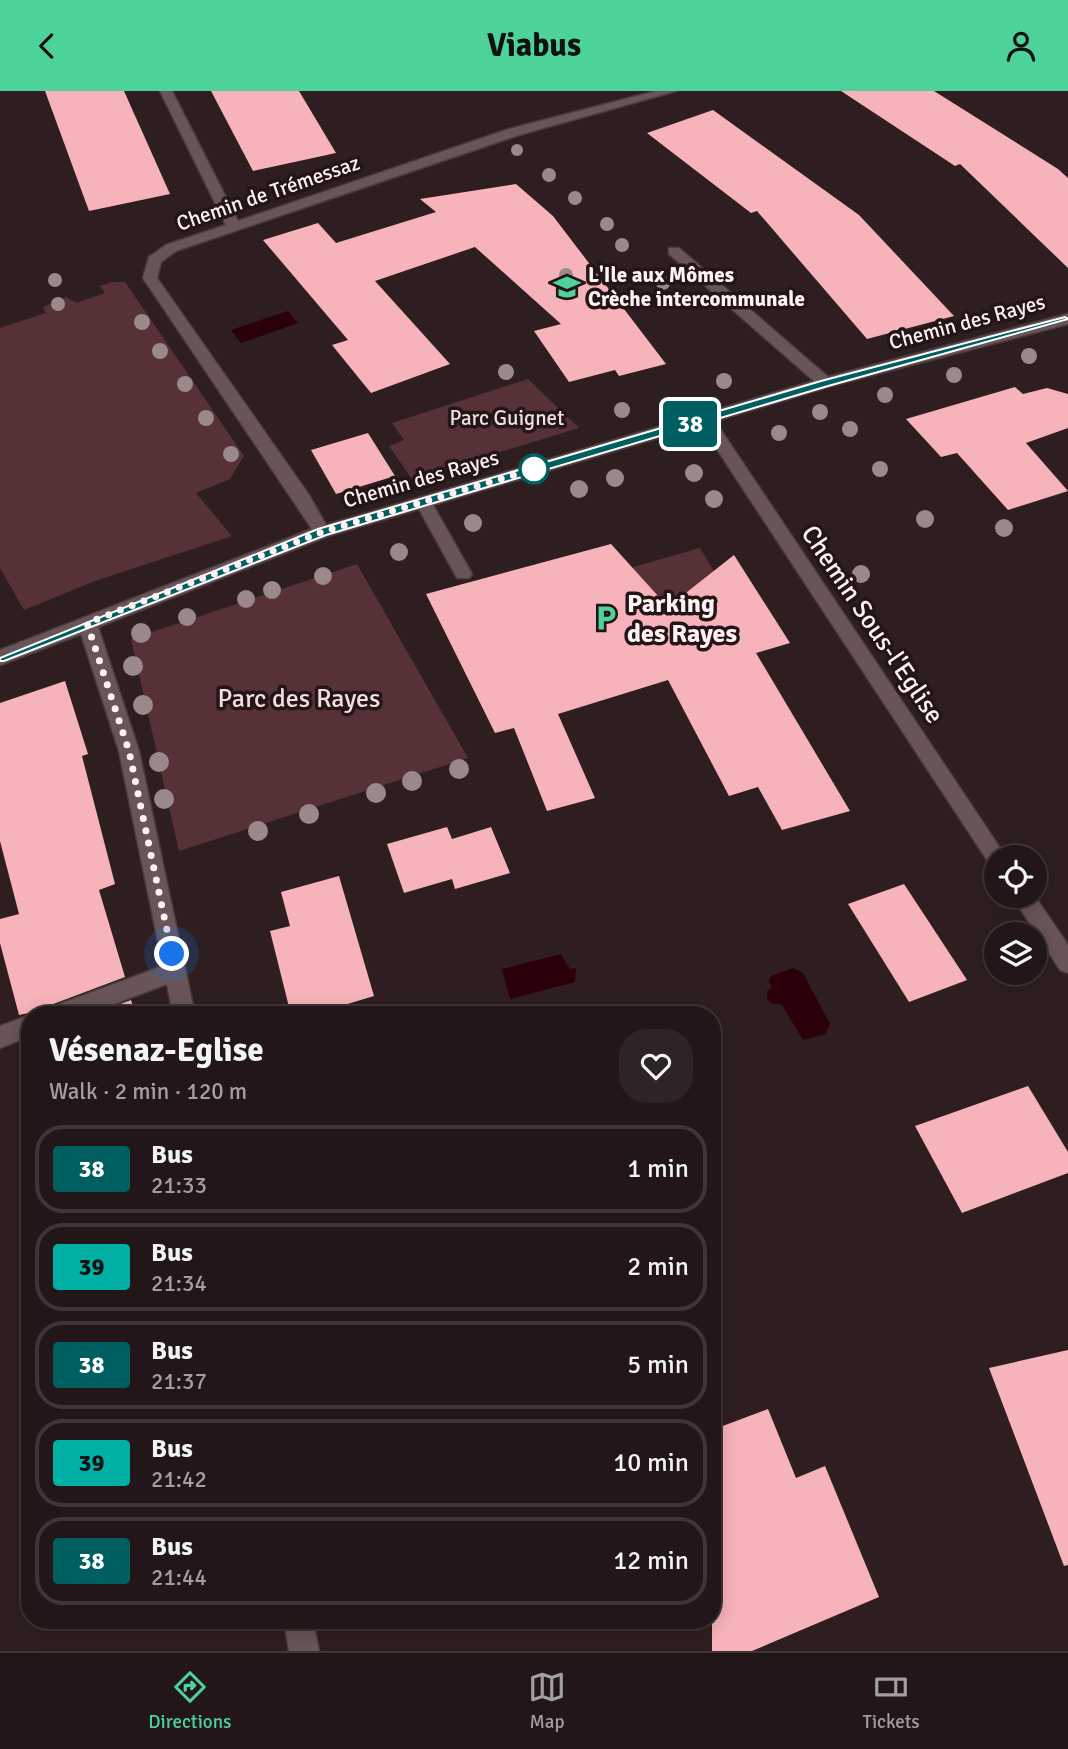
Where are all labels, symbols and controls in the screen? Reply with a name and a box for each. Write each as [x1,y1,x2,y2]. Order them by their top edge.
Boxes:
text: Viabus [487,26,581,65]
icon: back [28,27,66,65]
icon: person [1002,27,1040,65]
street label: Chemin de Trémessaz [173,149,363,237]
place label: L'Ile aux Mômes Crèche intercommunale [588,262,805,312]
school or university icon: L'Ile aux Mômes Crèche intercommunale [552,272,582,302]
street label: Chemin des Rayes [886,289,1048,355]
line badge: 38 [658,401,722,447]
park label: Parc Guignet [450,405,564,431]
text: 38 [677,409,703,439]
street label: Chemin des Rayes [340,444,502,514]
unlabelled marker [519,454,549,484]
street label: Chemin Sous-l'Eglise [794,519,950,730]
place label: Parking des Rayes [627,588,737,650]
parking icon: Parking des Rayes [591,603,621,633]
park label: Parc des Rayes [218,683,380,715]
map controls [984,845,1047,985]
button: locate [984,845,1047,908]
button: layers [984,922,1047,985]
your location [154,936,189,971]
button: heart [619,1029,693,1103]
text: Vésenaz-Eglise [49,1030,264,1071]
text: Walk · 2 min · 120 m [49,1077,247,1106]
text: Bus [151,1139,193,1171]
text: 1 min [627,1153,689,1185]
text: 38 [79,1154,104,1184]
text: 21:33 [151,1171,207,1200]
text: Bus [151,1237,193,1269]
text: 2 min [627,1251,689,1283]
text: 39 [79,1252,104,1282]
text: 21:34 [151,1269,207,1298]
text: Bus [151,1335,193,1367]
text: 5 min [627,1349,689,1381]
text: 38 [79,1350,104,1380]
text: 21:37 [151,1367,207,1396]
text: Bus [151,1433,193,1465]
text: 10 min [613,1447,689,1479]
text: 39 [79,1448,104,1478]
text: 21:42 [151,1465,207,1494]
text: Bus [151,1531,193,1563]
text: 12 min [613,1545,689,1577]
text: 38 [79,1546,104,1576]
text: 21:44 [151,1563,207,1592]
tab: Directions [148,1668,231,1734]
tab: Map [528,1668,566,1734]
tab: Tickets [863,1668,920,1734]

